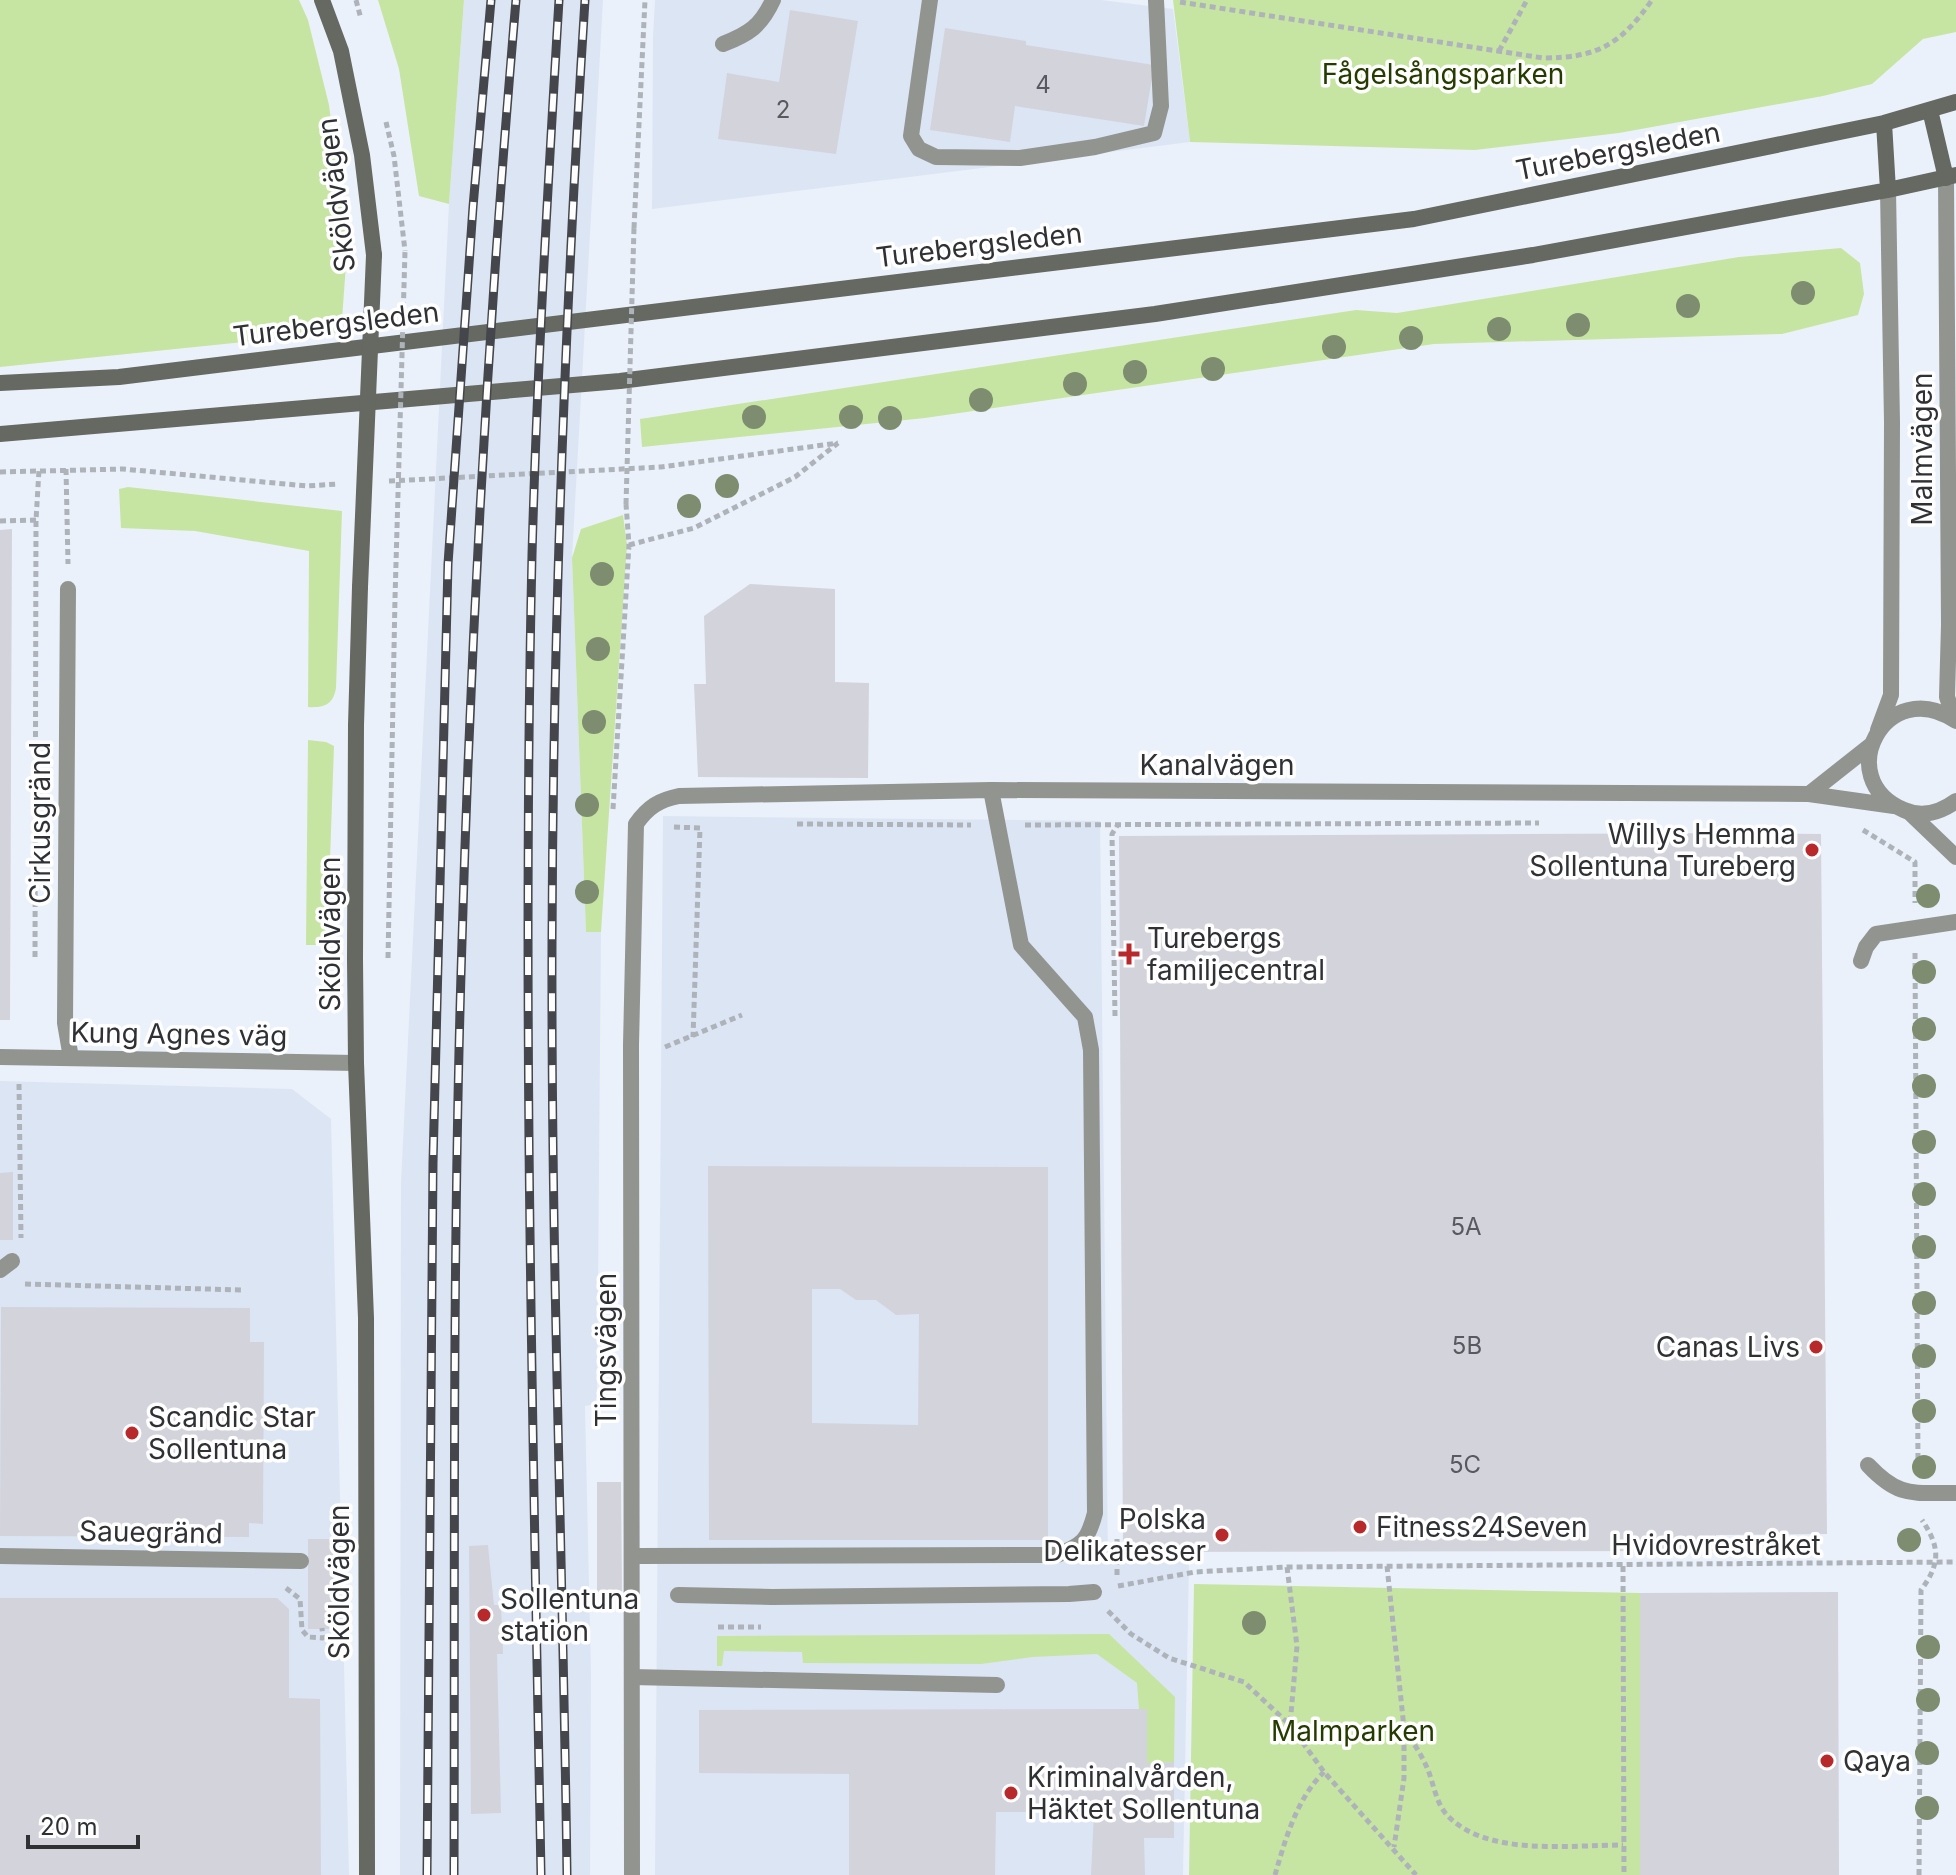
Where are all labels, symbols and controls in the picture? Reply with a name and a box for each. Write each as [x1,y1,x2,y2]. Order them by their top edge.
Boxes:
park label: Fågelsångsparken [1322,57,1564,91]
house number: 4 [1035,70,1051,99]
house number: 2 [776,95,790,124]
street label: Turebergsleden [1513,115,1723,187]
street label: Sköldvägen [310,116,362,274]
street label: Turebergsleden [874,215,1084,275]
street label: Turebergsleden [231,294,441,354]
street label: Malmvägen [1905,372,1939,526]
street label: Cirkusgränd [23,742,57,904]
street label: Kanalvägen [1139,748,1295,782]
place label: Willys Hemma Sollentuna Tureberg [1529,817,1796,883]
marker: Willys Hemma Sollentuna Tureberg [1803,841,1821,859]
street label: Sköldvägen [313,857,347,1011]
place label: Turebergs familjecentral [1147,921,1325,987]
marker: Turebergs familjecentral [1118,943,1140,965]
street label: Kung Agnes väg [70,1015,288,1053]
house number: 5A [1450,1212,1482,1241]
street label: Tingsvägen [589,1273,623,1427]
place label: Canas Livs [1656,1330,1800,1364]
house number: 5B [1452,1331,1482,1360]
marker: Canas Livs [1807,1338,1825,1356]
place label: Scandic Star Sollentuna [148,1400,316,1466]
marker: Scandic Star Sollentuna [123,1424,141,1442]
house number: 5C [1449,1450,1481,1479]
place label: Polska Delikatesser [1043,1502,1206,1568]
street label: Sköldvägen [322,1505,356,1659]
place label: Fitness24Seven [1376,1510,1587,1544]
street label: Sauegränd [79,1514,223,1550]
marker: Fitness24Seven [1351,1518,1369,1536]
marker: Polska Delikatesser [1213,1526,1231,1544]
street label: Hvidovrestråket [1611,1528,1821,1562]
place label: Sollentuna station [500,1582,639,1648]
marker: Sollentuna station [475,1606,493,1624]
park label: Malmparken [1271,1714,1435,1748]
place label: Qaya [1843,1744,1911,1778]
marker: Qaya [1818,1752,1836,1770]
place label: Kriminalvården, Häktet Sollentuna [1027,1760,1260,1826]
marker: Kriminalvården, Häktet Sollentuna [1002,1784,1020,1802]
scale bar [28,1799,138,1849]
text: 20 m [40,1812,98,1841]

